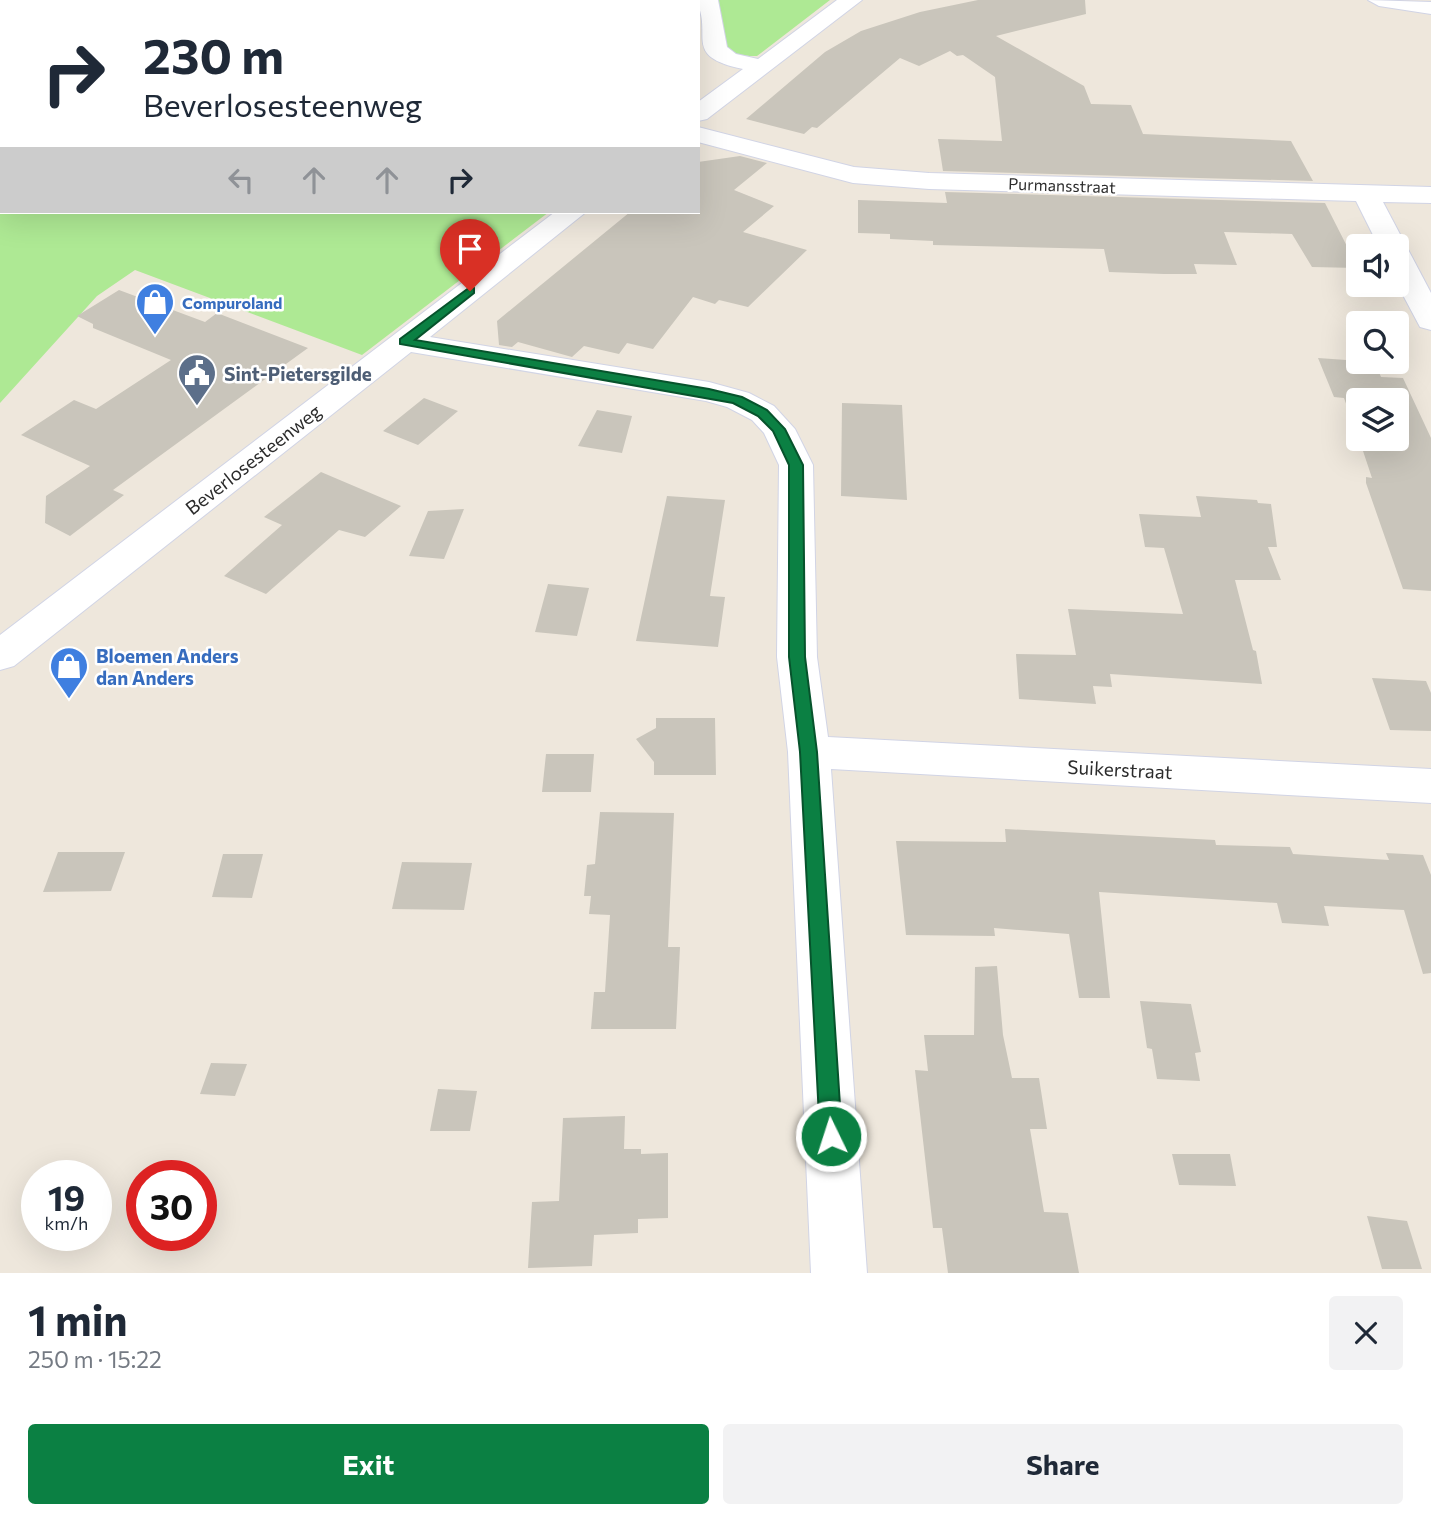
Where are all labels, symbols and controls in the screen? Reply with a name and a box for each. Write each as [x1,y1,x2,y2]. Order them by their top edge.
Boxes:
text: 230 m [143,24,284,84]
icon: right [28,28,119,119]
text: Beverlosesteenweg [143,84,422,124]
icon: left [222,161,260,199]
icon: ahead [295,161,333,199]
icon: ahead [368,161,406,199]
icon: right [441,161,479,199]
street label: Purmansstraat [1008,174,1116,196]
pin [440,219,500,291]
icon: arrive [451,230,489,268]
map controls [1346,234,1409,451]
button: sound [1346,234,1409,297]
shop icon: Compuroland [134,281,176,336]
place label: Compuroland [182,293,282,312]
button: search [1346,311,1409,374]
public building icon: Sint-Pietersgilde [176,352,218,407]
place label: Sint-Pietersgilde [224,362,372,385]
button: layers [1346,388,1409,451]
street label: Beverlosesteenweg [181,399,325,519]
place label: Bloemen Anders dan Anders [96,644,239,689]
shop icon: Bloemen Anders dan Anders [48,645,90,700]
street label: Suikerstraat [1067,755,1173,783]
position arrow [794,1099,868,1173]
speed limit sign: 30 [126,1160,217,1251]
text: 19 [48,1175,85,1218]
text: km/h [45,1212,88,1234]
text: 1 min [28,1293,128,1345]
button: close [1329,1296,1403,1370]
text: 250 m · 15:22 [28,1345,162,1373]
button: Exit [28,1424,709,1504]
button: Share [723,1424,1403,1504]

